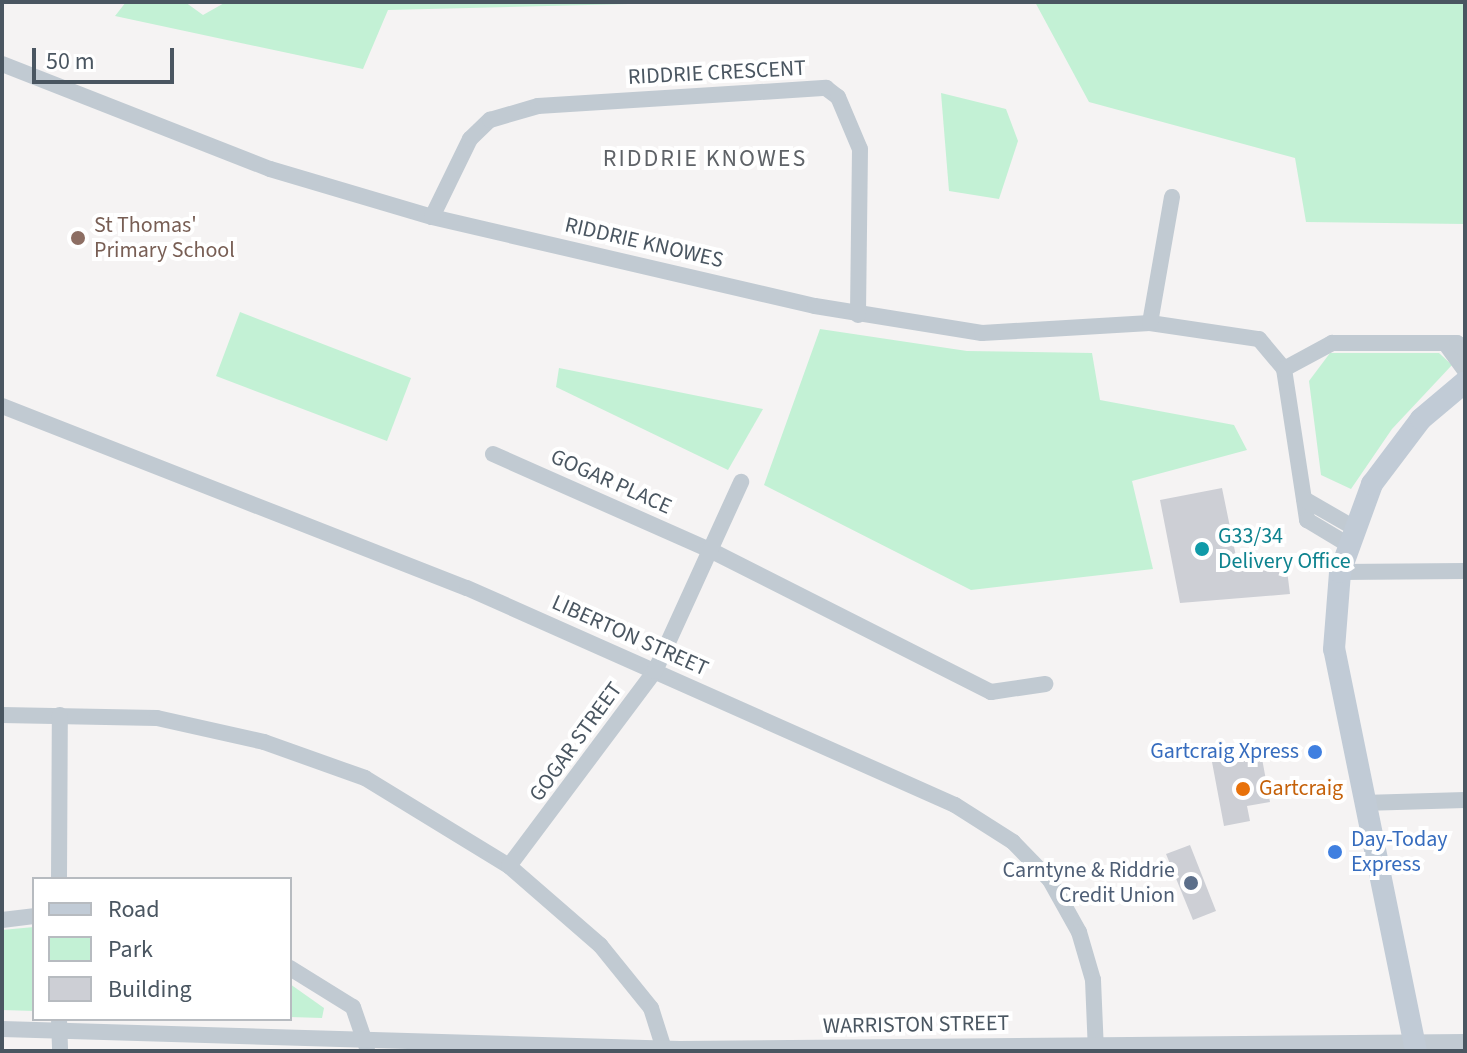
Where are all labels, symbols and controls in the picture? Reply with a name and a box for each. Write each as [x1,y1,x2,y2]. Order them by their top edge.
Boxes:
scale bar [36,32,178,82]
text: 50 m [46,44,95,79]
street label: RIDDRIE CRESCENT [627,55,807,91]
district label: RIDDRIE KNOWES [603,145,807,173]
place label: St Thomas' Primary School [94,212,235,264]
street label: RIDDRIE KNOWES [562,212,726,274]
marker: St Thomas' Primary School [69,229,87,247]
street label: GOGAR PLACE [546,444,676,520]
place label: G33/34 Delivery Office [1218,523,1351,574]
marker: G33/34 Delivery Office [1193,540,1211,558]
street label: LIBERTON STREET [548,590,712,682]
street label: GOGAR STREET [524,677,628,807]
place label: Gartcraig Xpress [1150,739,1299,765]
marker: Gartcraig Xpress [1306,743,1324,761]
place label: Gartcraig [1259,776,1343,802]
marker: Gartcraig [1234,780,1252,798]
place label: Day-Today Express [1351,826,1448,878]
marker: Day-Today Express [1326,843,1344,861]
place label: Carntyne & Riddrie Credit Union [1003,857,1175,908]
marker: Carntyne & Riddrie Credit Union [1182,874,1200,892]
legend [32,877,292,1021]
text: Road [108,892,160,927]
text: Park [108,932,153,967]
text: Building [108,972,192,1007]
street label: WARRISTON STREET [823,1010,1009,1040]

